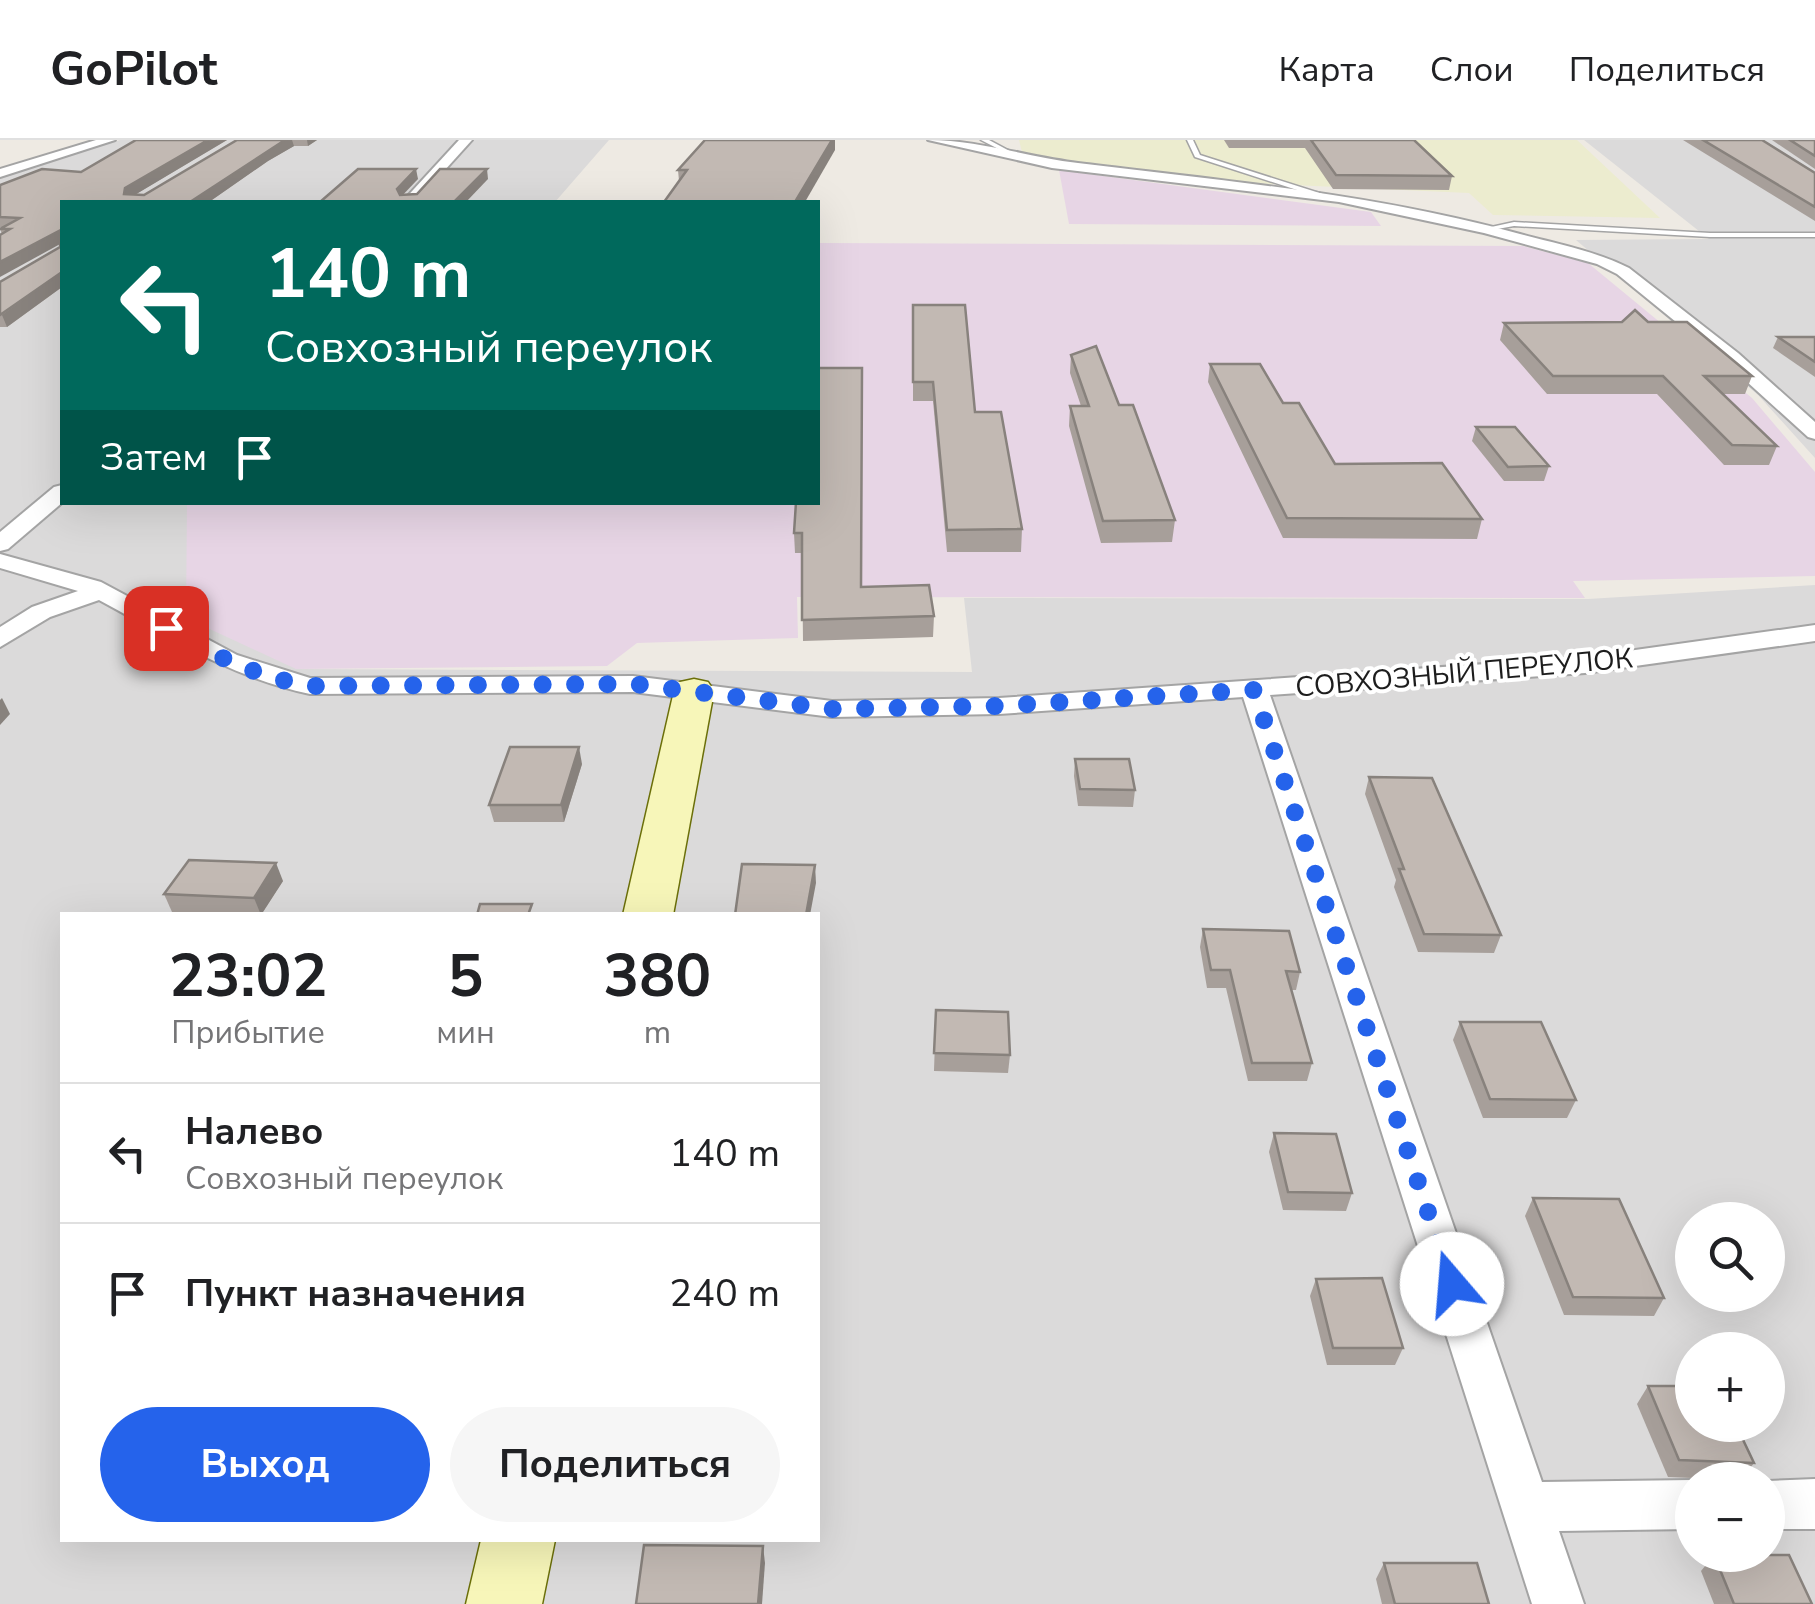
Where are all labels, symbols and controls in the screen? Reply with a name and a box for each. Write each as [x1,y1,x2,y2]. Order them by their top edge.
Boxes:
text: GoPilot [50,36,217,102]
text: Карта [1278,46,1375,93]
text: Слои [1430,46,1514,93]
text: Поделиться [1569,46,1765,93]
text: 140 m [265,226,471,322]
icon: left [100,240,230,370]
text: Совхозный переулок [265,317,712,378]
icon: arrive [227,430,282,485]
text: Затем [100,432,207,483]
pin [124,586,209,671]
icon: arrive [139,601,194,656]
street label: СОВХОЗНЫЙ ПЕРЕУЛОК [1294,639,1634,707]
text: 23:02 [169,935,328,1017]
text: 5 [447,935,483,1017]
text: 380 [603,935,711,1017]
text: Прибытие [171,1011,325,1054]
text: мин [436,1011,495,1054]
text: m [644,1011,671,1054]
text: Налево [185,1106,324,1157]
icon: left [100,1126,155,1181]
text: 140 m [669,1128,780,1179]
text: Совхозный переулок [185,1157,503,1200]
map controls [1675,1202,1785,1572]
button: search [1675,1202,1785,1312]
position arrow [1400,1232,1504,1336]
icon: arrive [100,1266,155,1321]
text: Пункт назначения [185,1268,526,1319]
text: 240 m [669,1268,780,1319]
button: + [1675,1332,1785,1442]
button: Выход [100,1407,430,1522]
button: Поделиться [450,1407,780,1522]
button: − [1675,1462,1785,1572]

